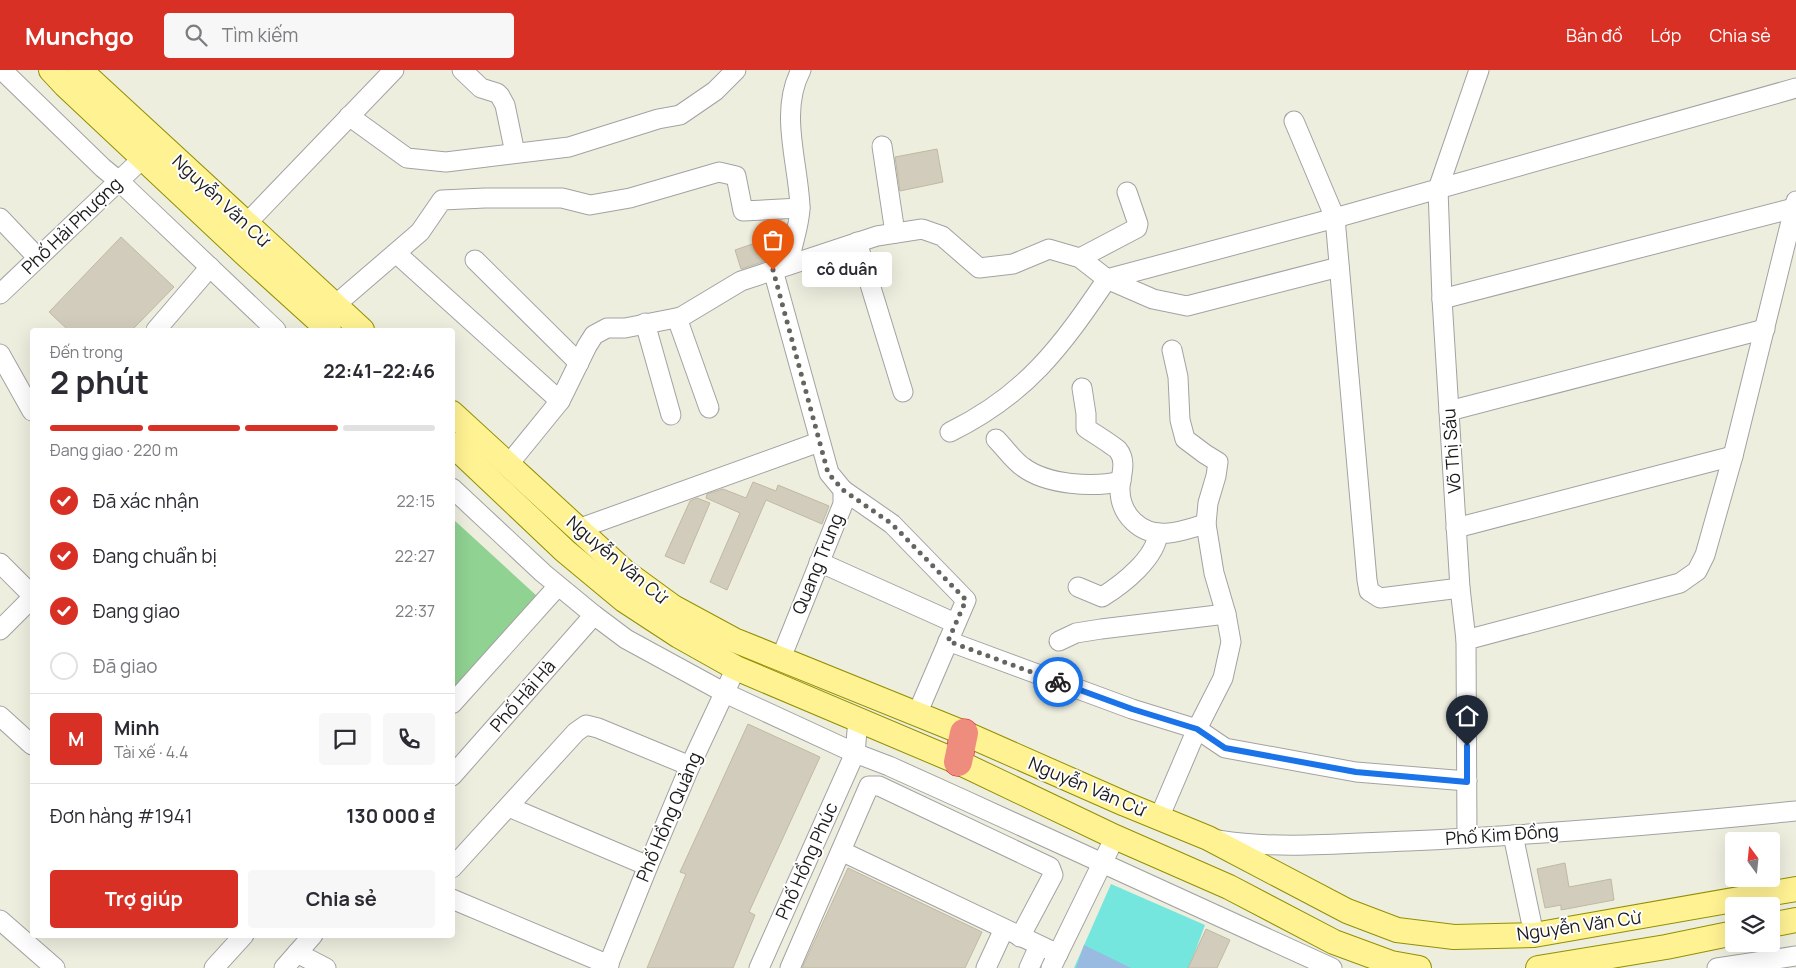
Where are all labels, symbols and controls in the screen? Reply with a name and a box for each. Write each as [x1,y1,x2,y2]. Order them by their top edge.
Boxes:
search box [164,13,514,58]
text: Munchgo [25,19,134,52]
icon: search [182,21,210,49]
text: Tìm kiếm [222,22,298,48]
text: Bản đồ [1566,23,1623,47]
text: Lớp [1651,23,1681,47]
text: Chia sẻ [1709,23,1771,47]
street label: Nguyễn Văn Cừ [168,149,277,253]
street label: Phố Hải Phượng [16,171,126,279]
pin [752,219,794,270]
icon: bag [759,226,787,254]
callout: cô duân [803,252,893,288]
text: cô duân [816,258,878,280]
text: Đến trong [50,341,123,363]
text: 22:41–22:46 [323,358,435,384]
text: 2 phút [50,360,149,404]
street label: Võ Thị Sáu [1436,408,1466,494]
text: Đang giao · 220 m [50,439,178,461]
icon: check [50,487,78,515]
text: Đã xác nhận [93,488,199,514]
text: 22:15 [396,490,435,512]
street label: Nguyễn Văn Cừ [562,510,674,610]
street label: Quang Trung [786,510,848,618]
icon: check [50,542,78,570]
text: Đang chuẩn bị [93,543,217,569]
text: 22:27 [395,545,435,567]
icon: check [50,597,78,625]
text: Đang giao [93,598,180,624]
text: 22:37 [395,600,435,622]
text: Đã giao [93,653,157,679]
street label: Phố Hải Hà [484,654,560,737]
courier [1033,657,1083,707]
icon: bike [1044,668,1072,696]
pin [1446,695,1488,746]
icon: home [1453,702,1481,730]
button: chat [319,713,371,765]
button: phone [383,713,435,765]
text: Minh [114,715,159,741]
text: M [68,726,84,752]
text: Tài xế · 4.4 [114,741,188,763]
street label: Phố Hồng Quảng [630,748,706,885]
street label: Nguyễn Văn Cừ [1025,751,1151,822]
street label: Phố Hồng Phúc [770,798,843,923]
text: Đơn hàng #1941 [50,803,192,829]
text: 130 000 ₫ [346,803,435,829]
street label: Phố Kim Đồng [1444,818,1559,850]
north arrow [1725,832,1780,888]
map controls [1725,832,1780,952]
button: Trợ giúp [50,870,238,928]
button: Chia sẻ [248,870,435,928]
button: layers [1725,897,1780,952]
street label: Nguyễn Văn Cừ [1515,904,1644,946]

